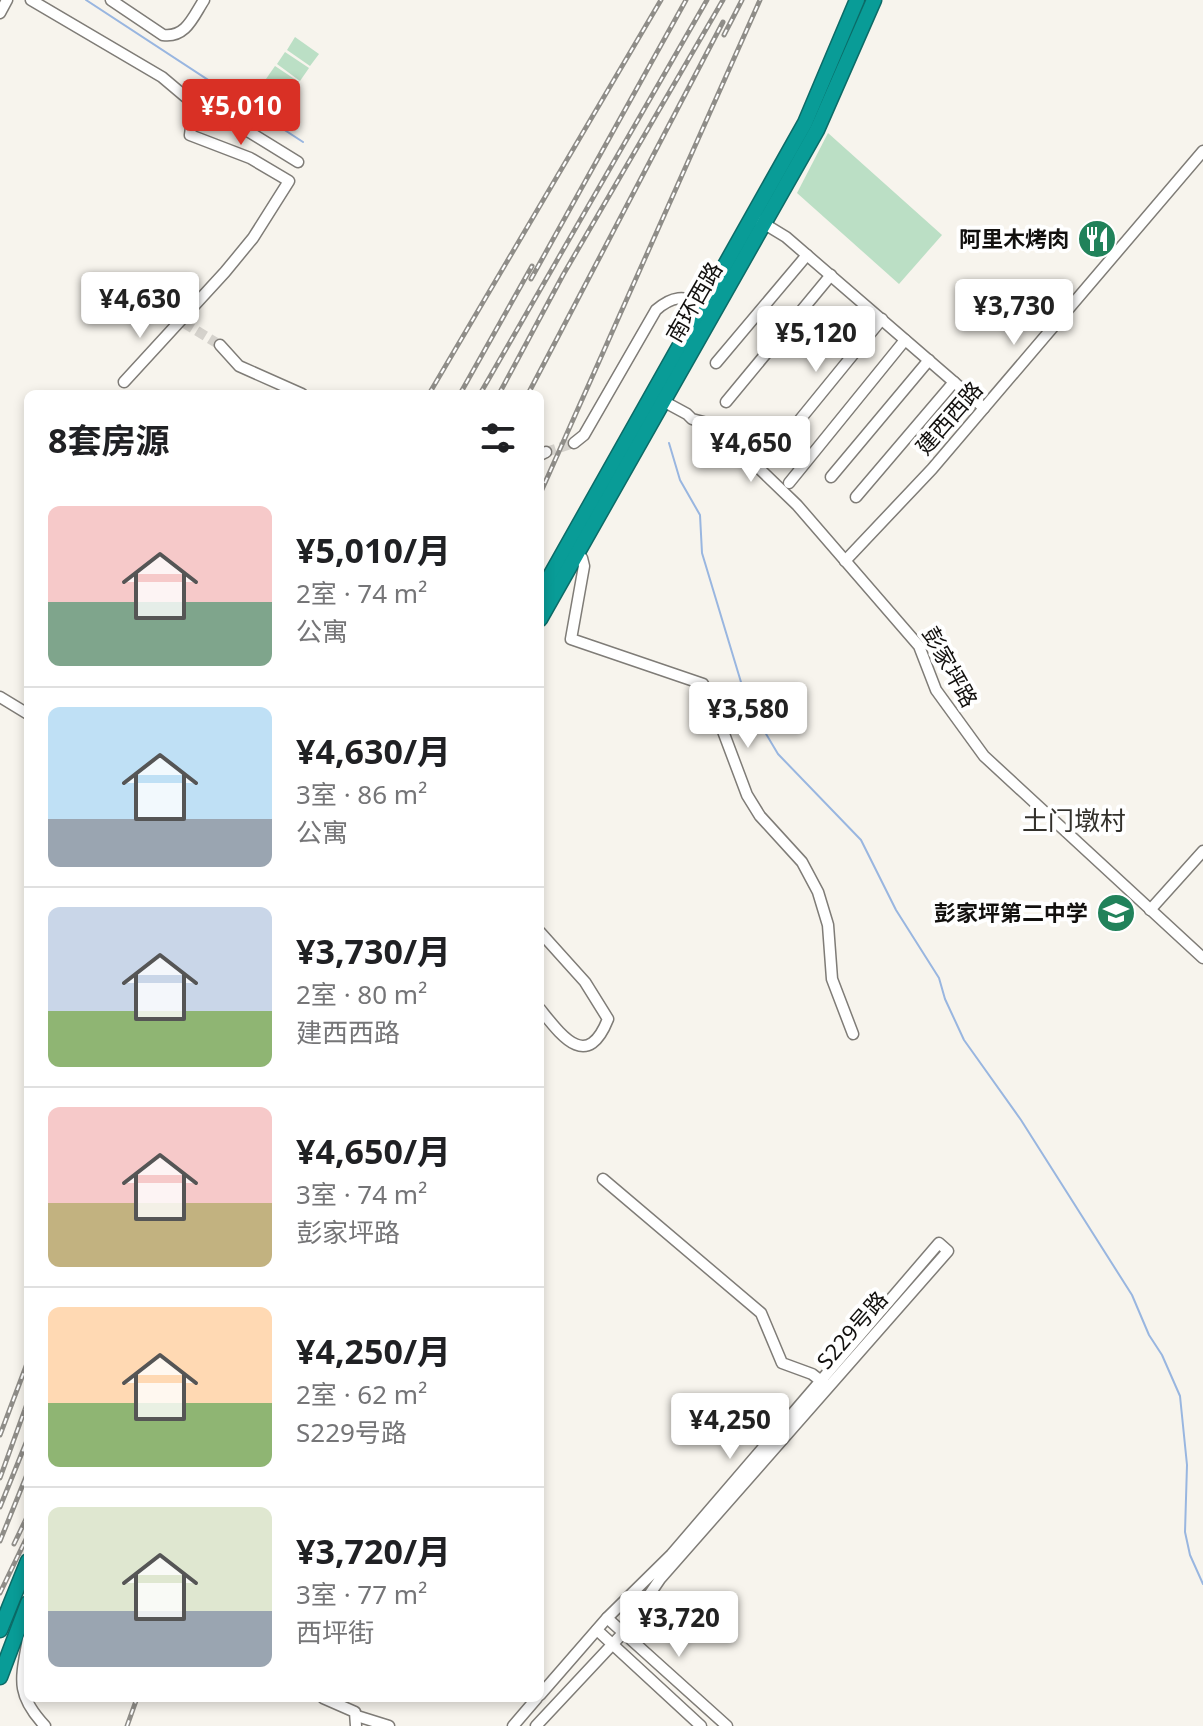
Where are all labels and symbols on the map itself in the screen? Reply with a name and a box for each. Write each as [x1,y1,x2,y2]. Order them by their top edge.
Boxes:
pin: ¥5,010 [176,79,306,147]
restaurant icon: 阿里木烤肉 [1076,218,1118,260]
place label: 阿里木烤肉 [959,223,1069,253]
street label: 南环西路 [658,256,728,347]
pin: ¥4,630 [75,272,205,340]
pin: ¥3,730 [949,279,1079,347]
pin: ¥5,120 [751,306,881,374]
street label: 建西西路 [908,374,988,460]
pin: ¥4,650 [686,416,816,484]
street label: 彭家坪路 [916,621,985,712]
pin: ¥3,580 [683,682,813,750]
district label: 土门墩村 [1022,802,1126,838]
school or university icon: 彭家坪第二中学 [1095,892,1137,934]
place label: 彭家坪第二中学 [934,897,1088,927]
street label: S229号路 [809,1284,893,1375]
pin: ¥4,250 [665,1393,795,1461]
pin: ¥3,720 [614,1591,744,1659]

